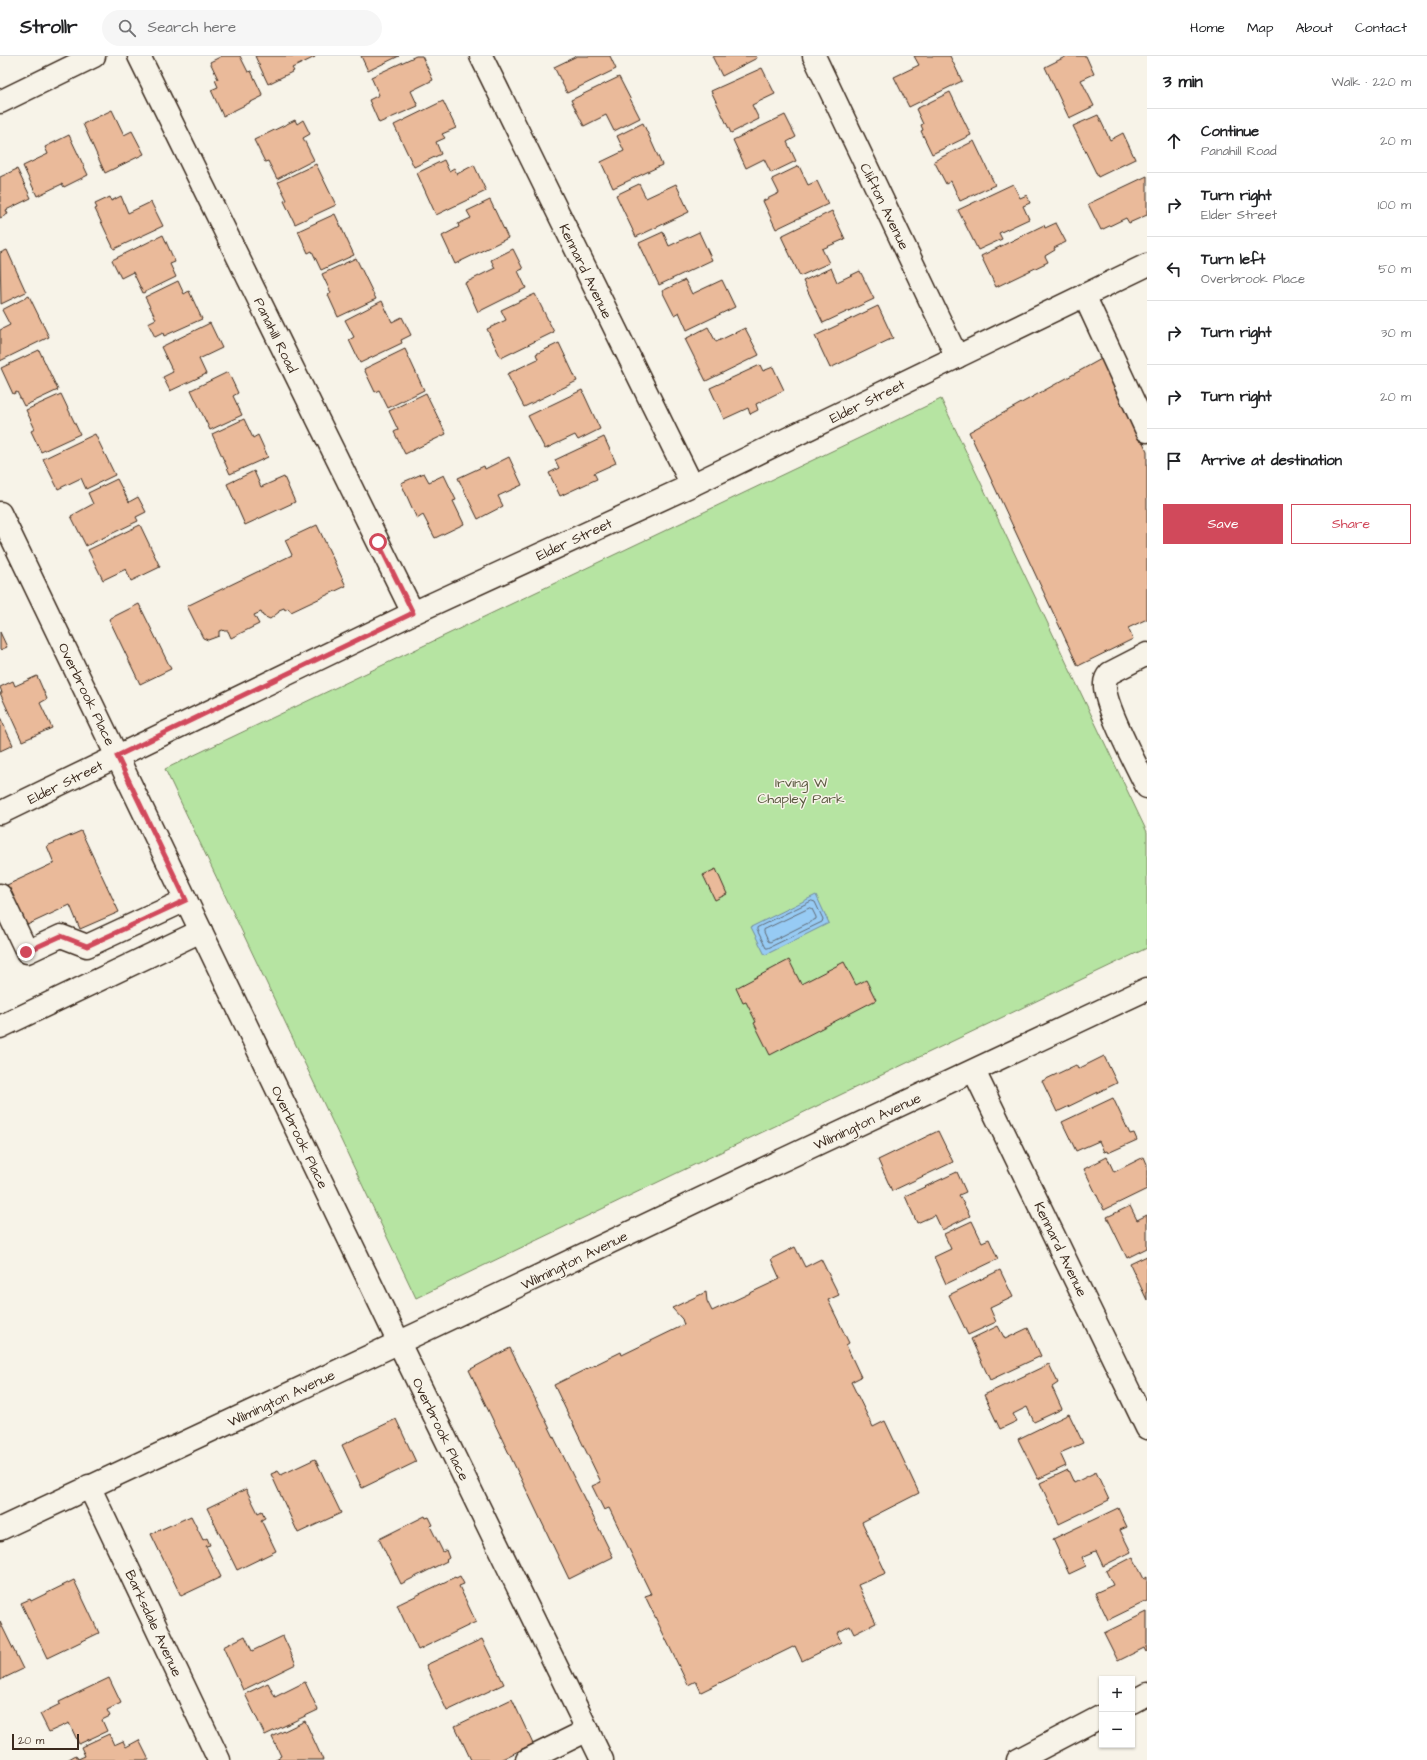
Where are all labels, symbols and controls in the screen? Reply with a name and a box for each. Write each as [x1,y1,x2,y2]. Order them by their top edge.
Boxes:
search box [102,10,382,46]
text: Strollr [20,14,78,41]
icon: search [116,17,138,39]
text: Search here [148,17,236,38]
text: Home [1190,18,1225,38]
text: Map [1247,18,1273,38]
text: About [1295,18,1333,38]
text: Contact [1355,18,1407,38]
text: 3 min [1163,70,1203,94]
text: Walk · 220 m [1331,73,1411,91]
text: Continue [1201,121,1259,142]
icon: ahead [1163,130,1185,152]
text: 20 m [1380,132,1411,150]
text: Panahill Road [1201,142,1277,160]
street label: Clifton Avenue [854,160,914,254]
text: Turn right [1201,185,1272,206]
icon: right [1163,194,1185,216]
text: 100 m [1378,196,1411,214]
text: Elder Street [1201,206,1277,224]
street label: Kennard Avenue [553,221,617,323]
text: Turn left [1201,249,1265,270]
icon: left [1163,258,1185,280]
text: 50 m [1378,260,1411,278]
text: Overbrook Place [1201,270,1305,288]
street label: Panahill Road [248,294,302,376]
icon: right [1163,322,1185,344]
text: Turn right [1201,322,1272,343]
text: 30 m [1381,324,1411,342]
street label: Elder Street [826,375,909,429]
icon: right [1163,386,1185,408]
text: Turn right [1201,386,1272,407]
text: 20 m [1380,388,1411,406]
icon: arrive [1163,450,1185,472]
text: Arrive at destination [1201,450,1342,471]
button: Save [1163,504,1283,544]
button: Share [1291,504,1411,544]
street label: Elder Street [533,513,616,566]
route start [369,533,387,551]
street label: Overbrook Place [53,640,120,750]
street label: Elder Street [24,756,107,810]
park label: Irving W Chapley Park [757,773,845,809]
route end [17,943,35,961]
street label: Overbrook Place [266,1083,333,1193]
street label: Wilmington Avenue [810,1088,925,1156]
street label: Kennard Avenue [1028,1199,1092,1301]
street label: Wilmington Avenue [518,1226,631,1295]
street label: Wilmington Avenue [224,1365,339,1433]
street label: Overbrook Place [407,1375,474,1485]
street label: Barksdale Avenue [120,1567,187,1680]
map controls [1099,1676,1135,1748]
button: + [1099,1676,1135,1712]
button: − [1099,1712,1135,1748]
scale bar [12,1732,79,1751]
text: 20 m [18,1733,44,1748]

